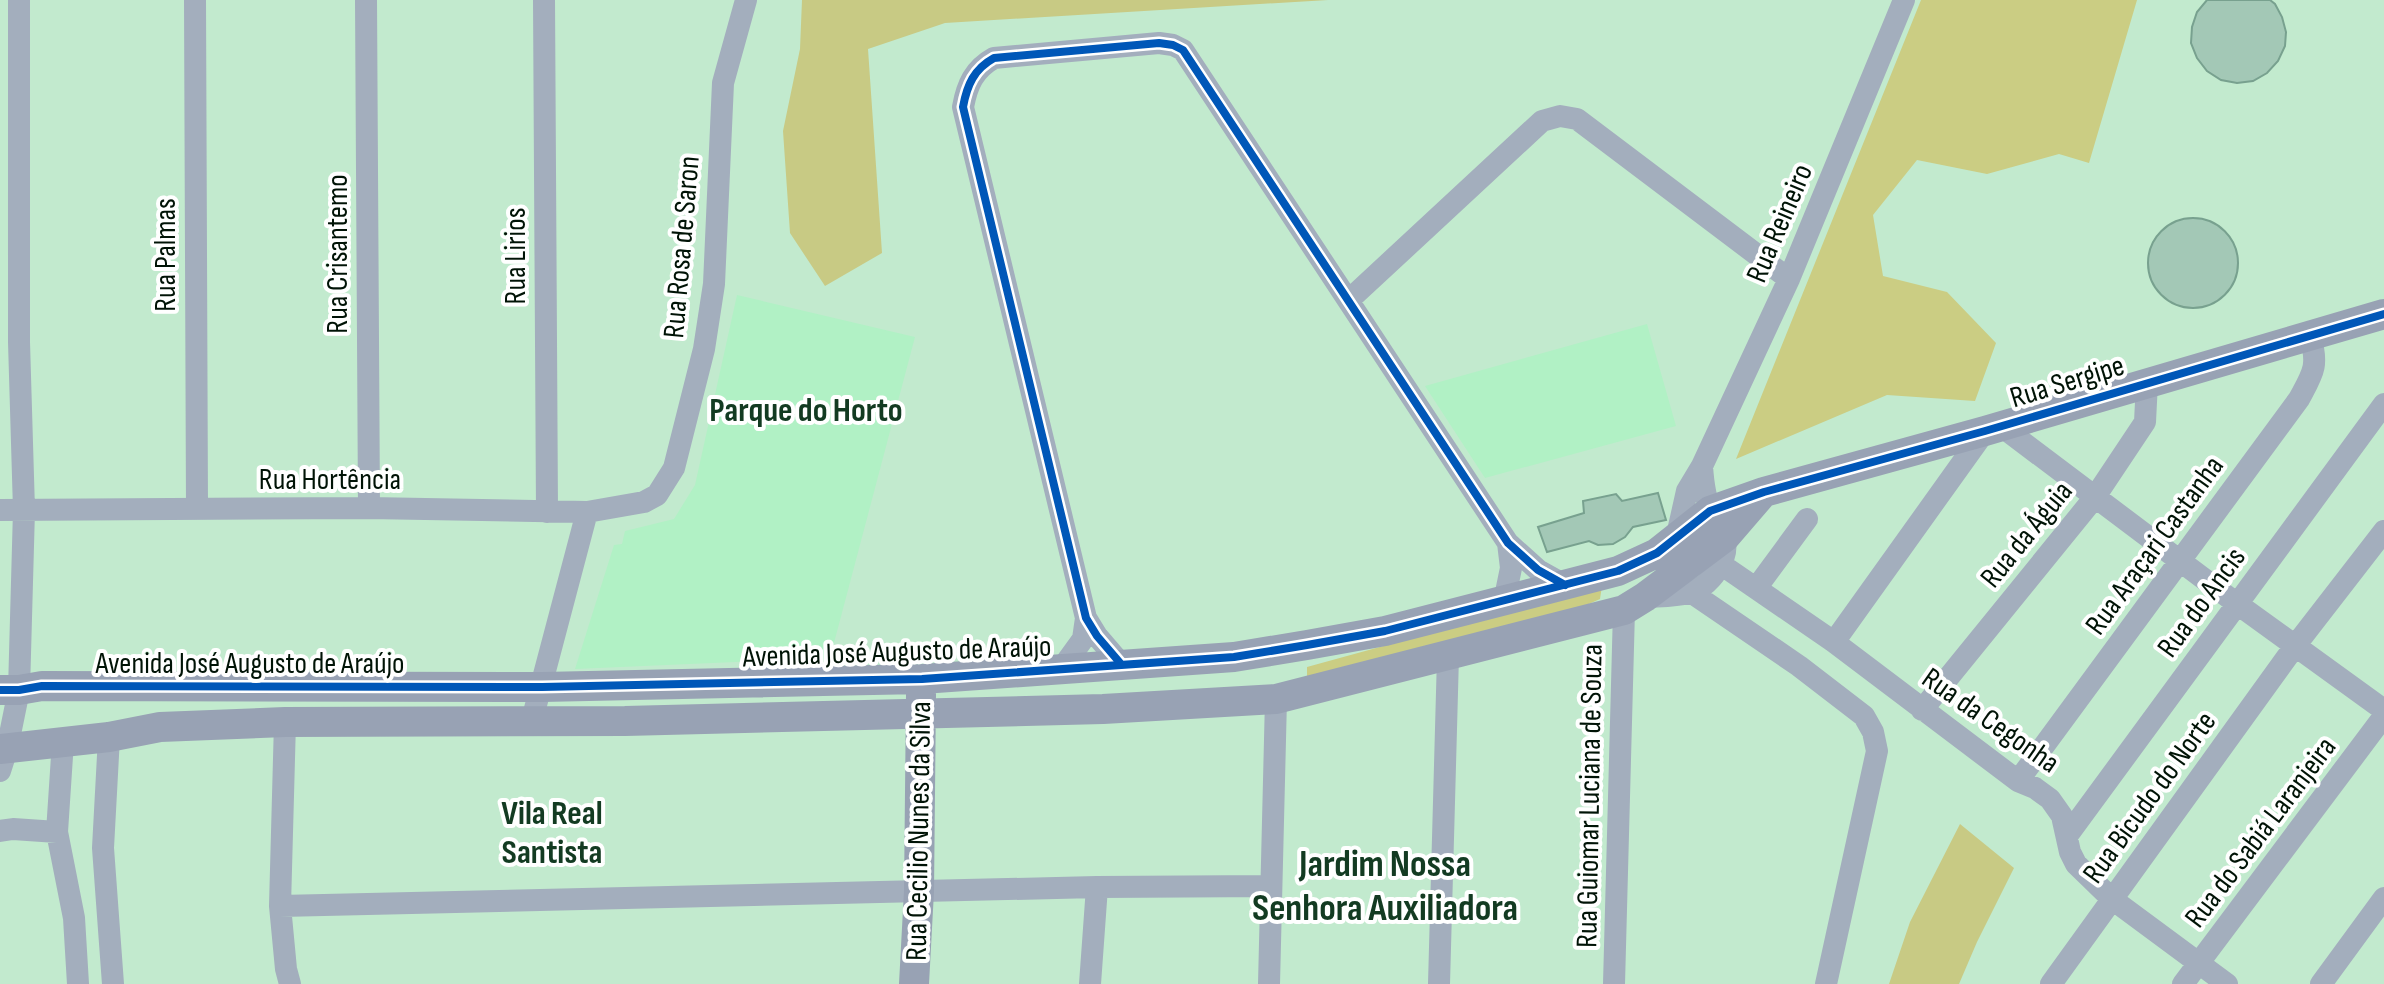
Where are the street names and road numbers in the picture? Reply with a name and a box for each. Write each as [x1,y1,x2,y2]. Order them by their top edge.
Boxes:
street label: Rua Rosa de Saron [656,154,708,340]
street label: Rua Reineiro [1739,159,1821,288]
street label: Rua Crisantemo [320,174,356,334]
street label: Rua Palmas [148,198,184,312]
street label: Rua Lirios [498,208,534,304]
street label: Rua Sergipe [2006,348,2129,416]
street label: Rua Araçari Castanha [2078,449,2232,642]
street label: Rua Hortência [259,462,401,498]
street label: Rua da Águia [1973,474,2081,595]
street label: Rua do Ancis [2150,541,2254,665]
street label: Avenida José Augusto de Araújo [741,629,1052,675]
street label: Rua Guiomar Luciana de Souza [1569,644,1611,948]
street label: Avenida José Augusto de Araújo [95,646,404,682]
street label: Rua da Cegonha [1915,660,2066,781]
street label: Rua Cecilio Nunes da Silva [899,701,939,961]
street label: Rua Bicudo do Norte [2075,705,2224,890]
street label: Rua do Sabiá Laranjeira [2177,730,2344,935]

